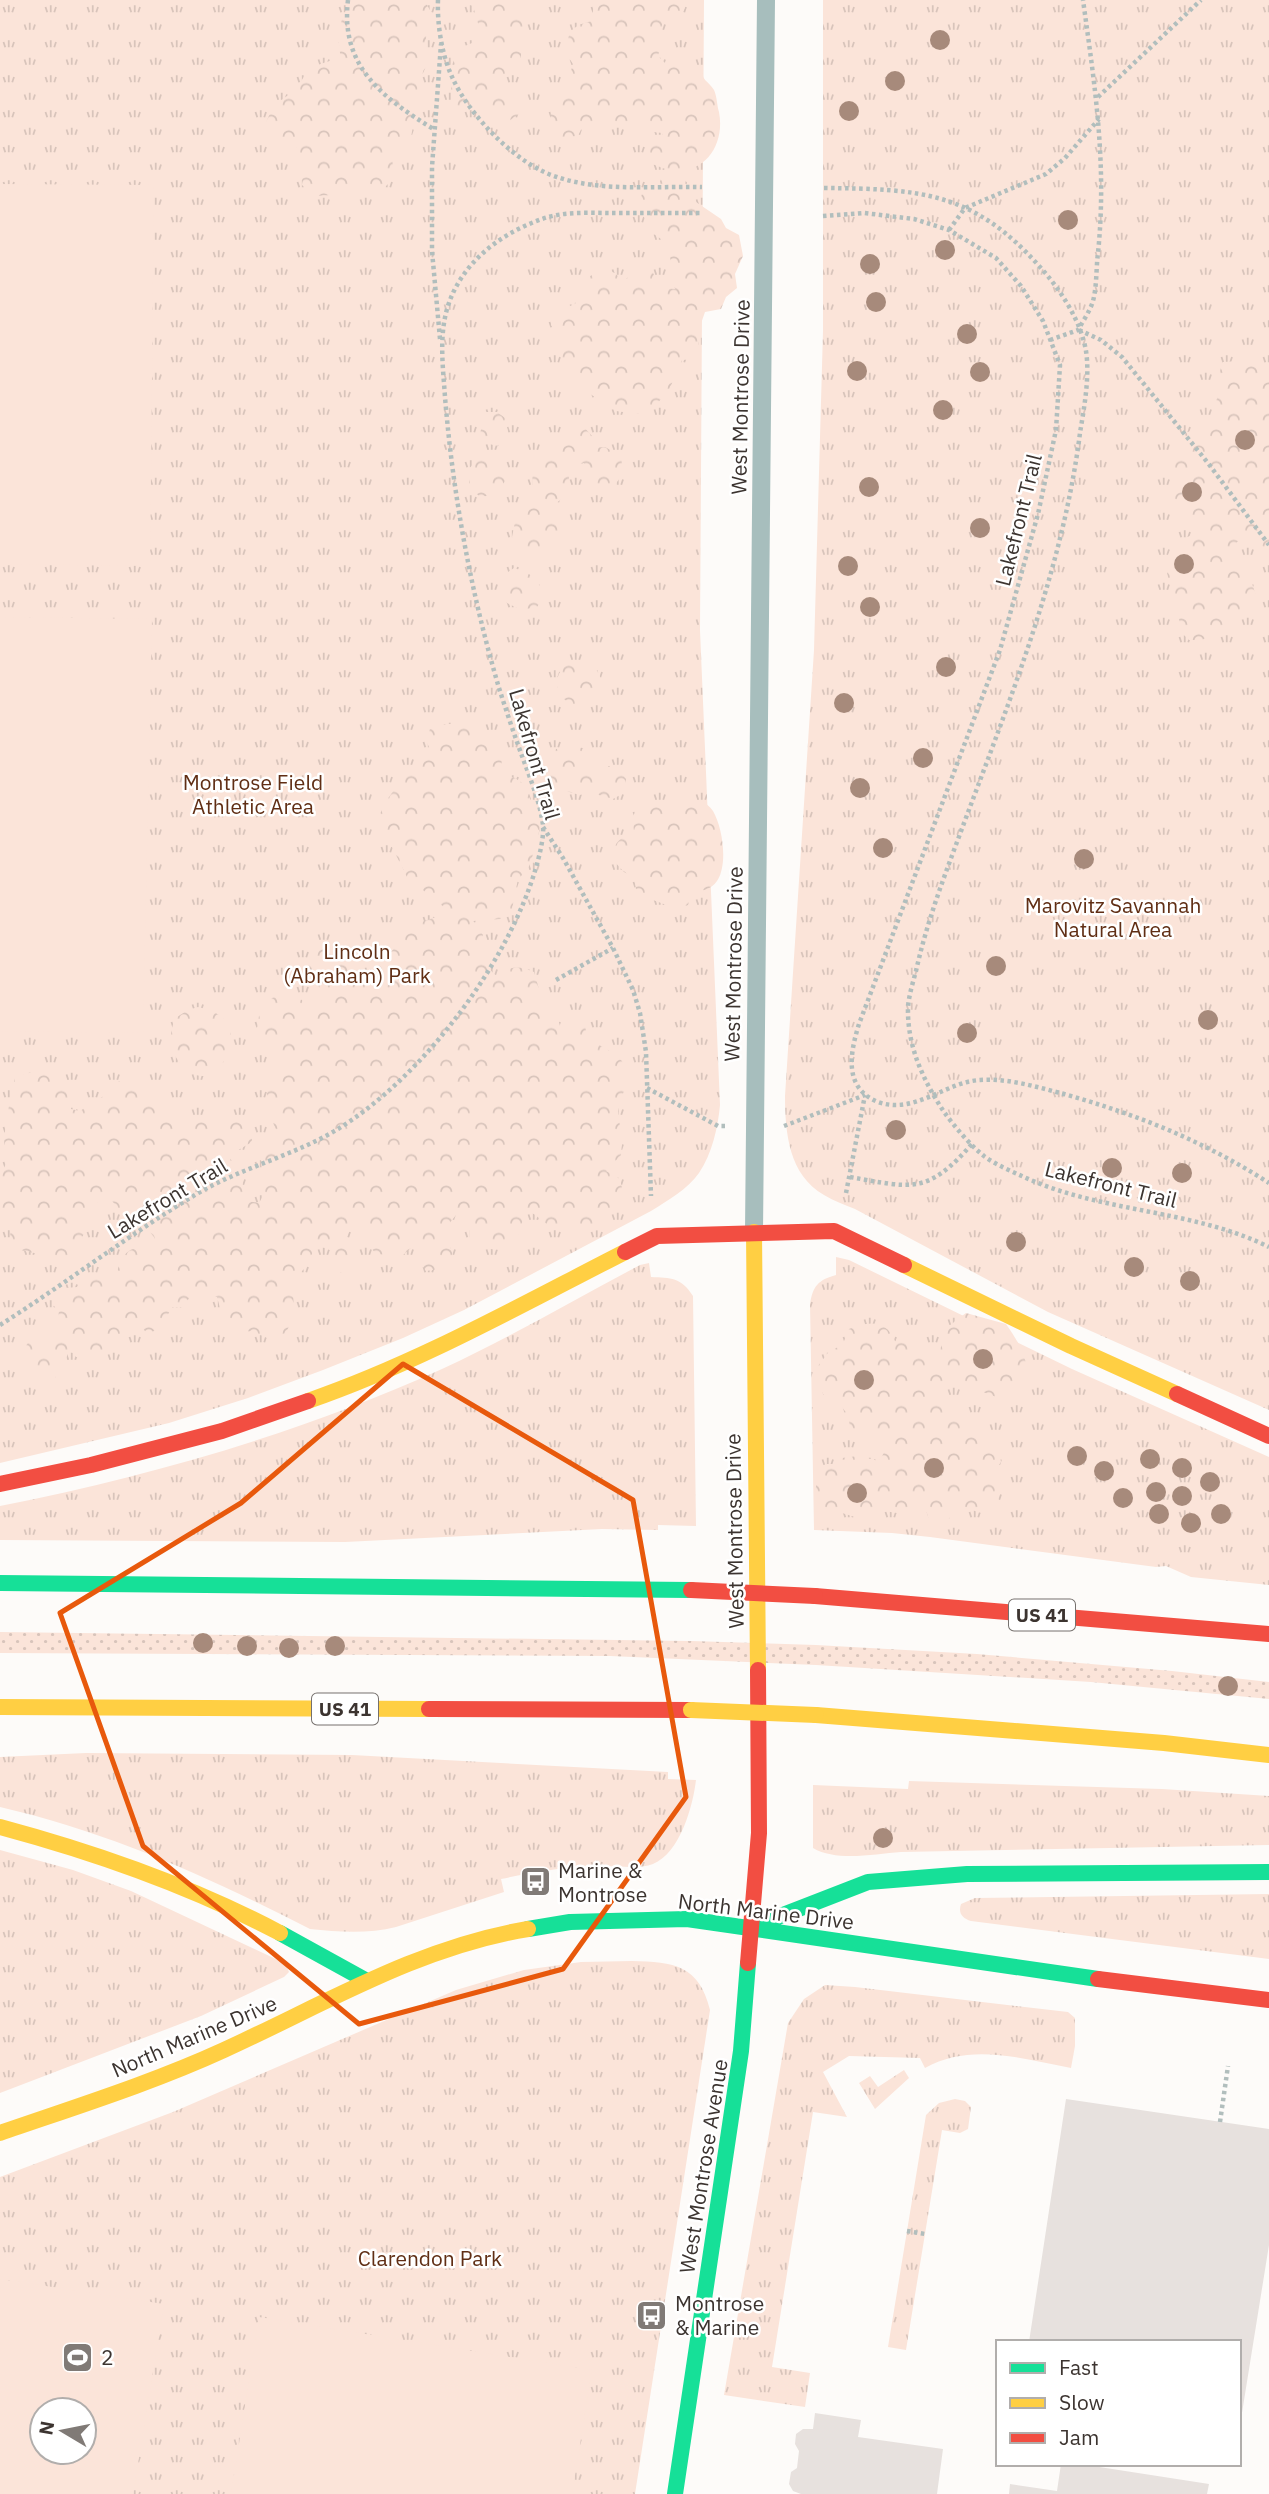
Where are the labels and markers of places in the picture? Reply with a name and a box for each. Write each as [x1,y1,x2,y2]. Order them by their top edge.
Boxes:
place label: Marine & Montrose [558,1856,647,1908]
bus stop icon: Marine & Montrose [518,1865,552,1899]
place label: Montrose & Marine [675,2289,764,2341]
bus stop icon: Montrose & Marine [635,2298,669,2332]
sports icon: 2 [61,2340,95,2374]
place label: 2 [101,2343,114,2371]

